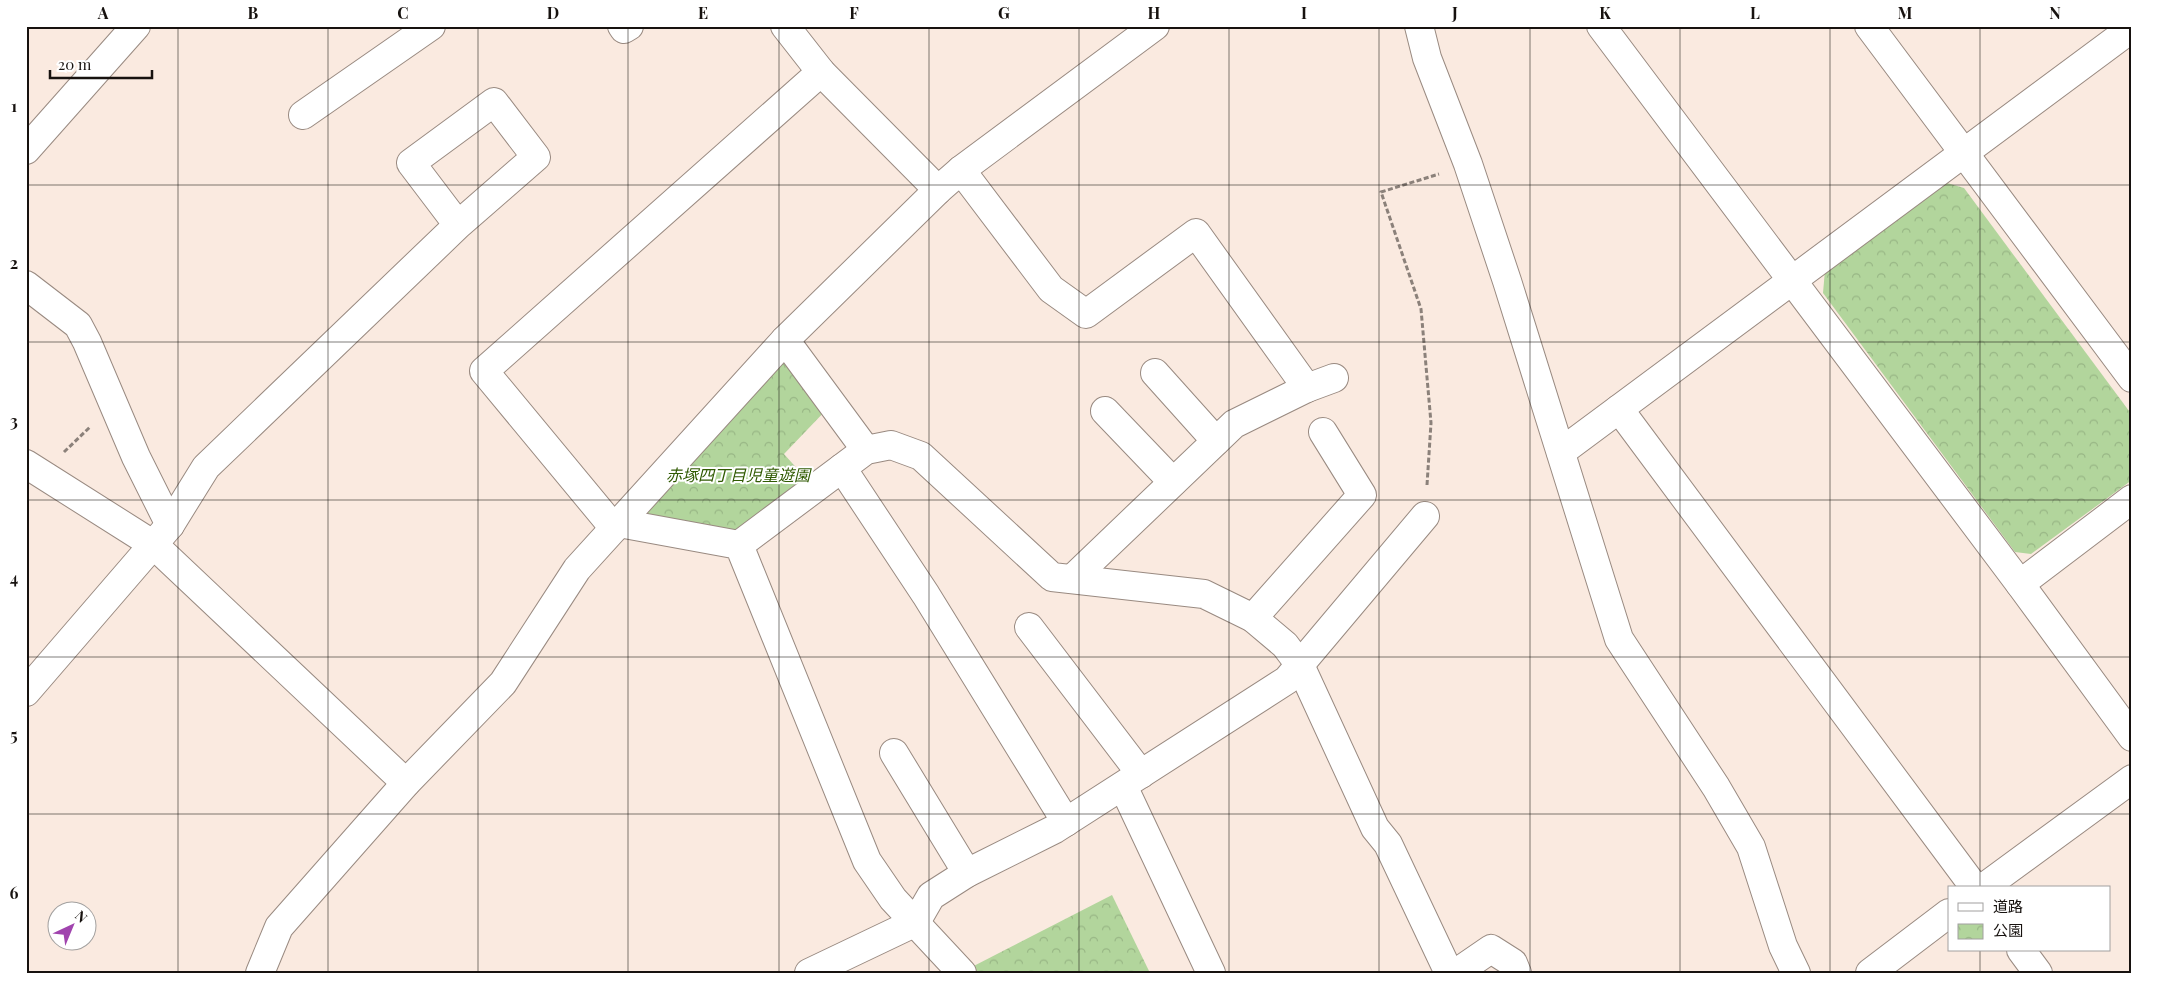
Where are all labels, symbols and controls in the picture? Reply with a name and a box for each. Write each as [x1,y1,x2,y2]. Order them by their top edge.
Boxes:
text: A [97,2,109,23]
text: B [248,2,259,23]
text: C [397,2,409,23]
text: D [547,2,559,23]
text: E [698,2,708,23]
text: F [849,2,859,23]
text: G [998,2,1010,23]
text: H [1148,2,1161,23]
text: I [1301,2,1307,23]
text: J [1451,2,1458,23]
text: K [1599,2,1611,23]
text: L [1750,2,1760,23]
text: M [1898,2,1913,23]
text: N [2049,2,2061,23]
scale bar [50,48,152,80]
text: 20 m [58,54,92,74]
text: 1 [11,95,17,116]
text: 2 [10,252,18,273]
text: 3 [10,410,18,431]
park label: 赤塚四丁目児童遊園 [666,464,812,485]
text: 4 [10,567,18,588]
text: 5 [10,724,18,745]
text: 6 [10,882,19,903]
legend [1948,886,2110,952]
text: 道路 [1993,896,2023,916]
north arrow [48,902,98,952]
text: N [71,906,92,927]
text: 公園 [1993,920,2023,940]

